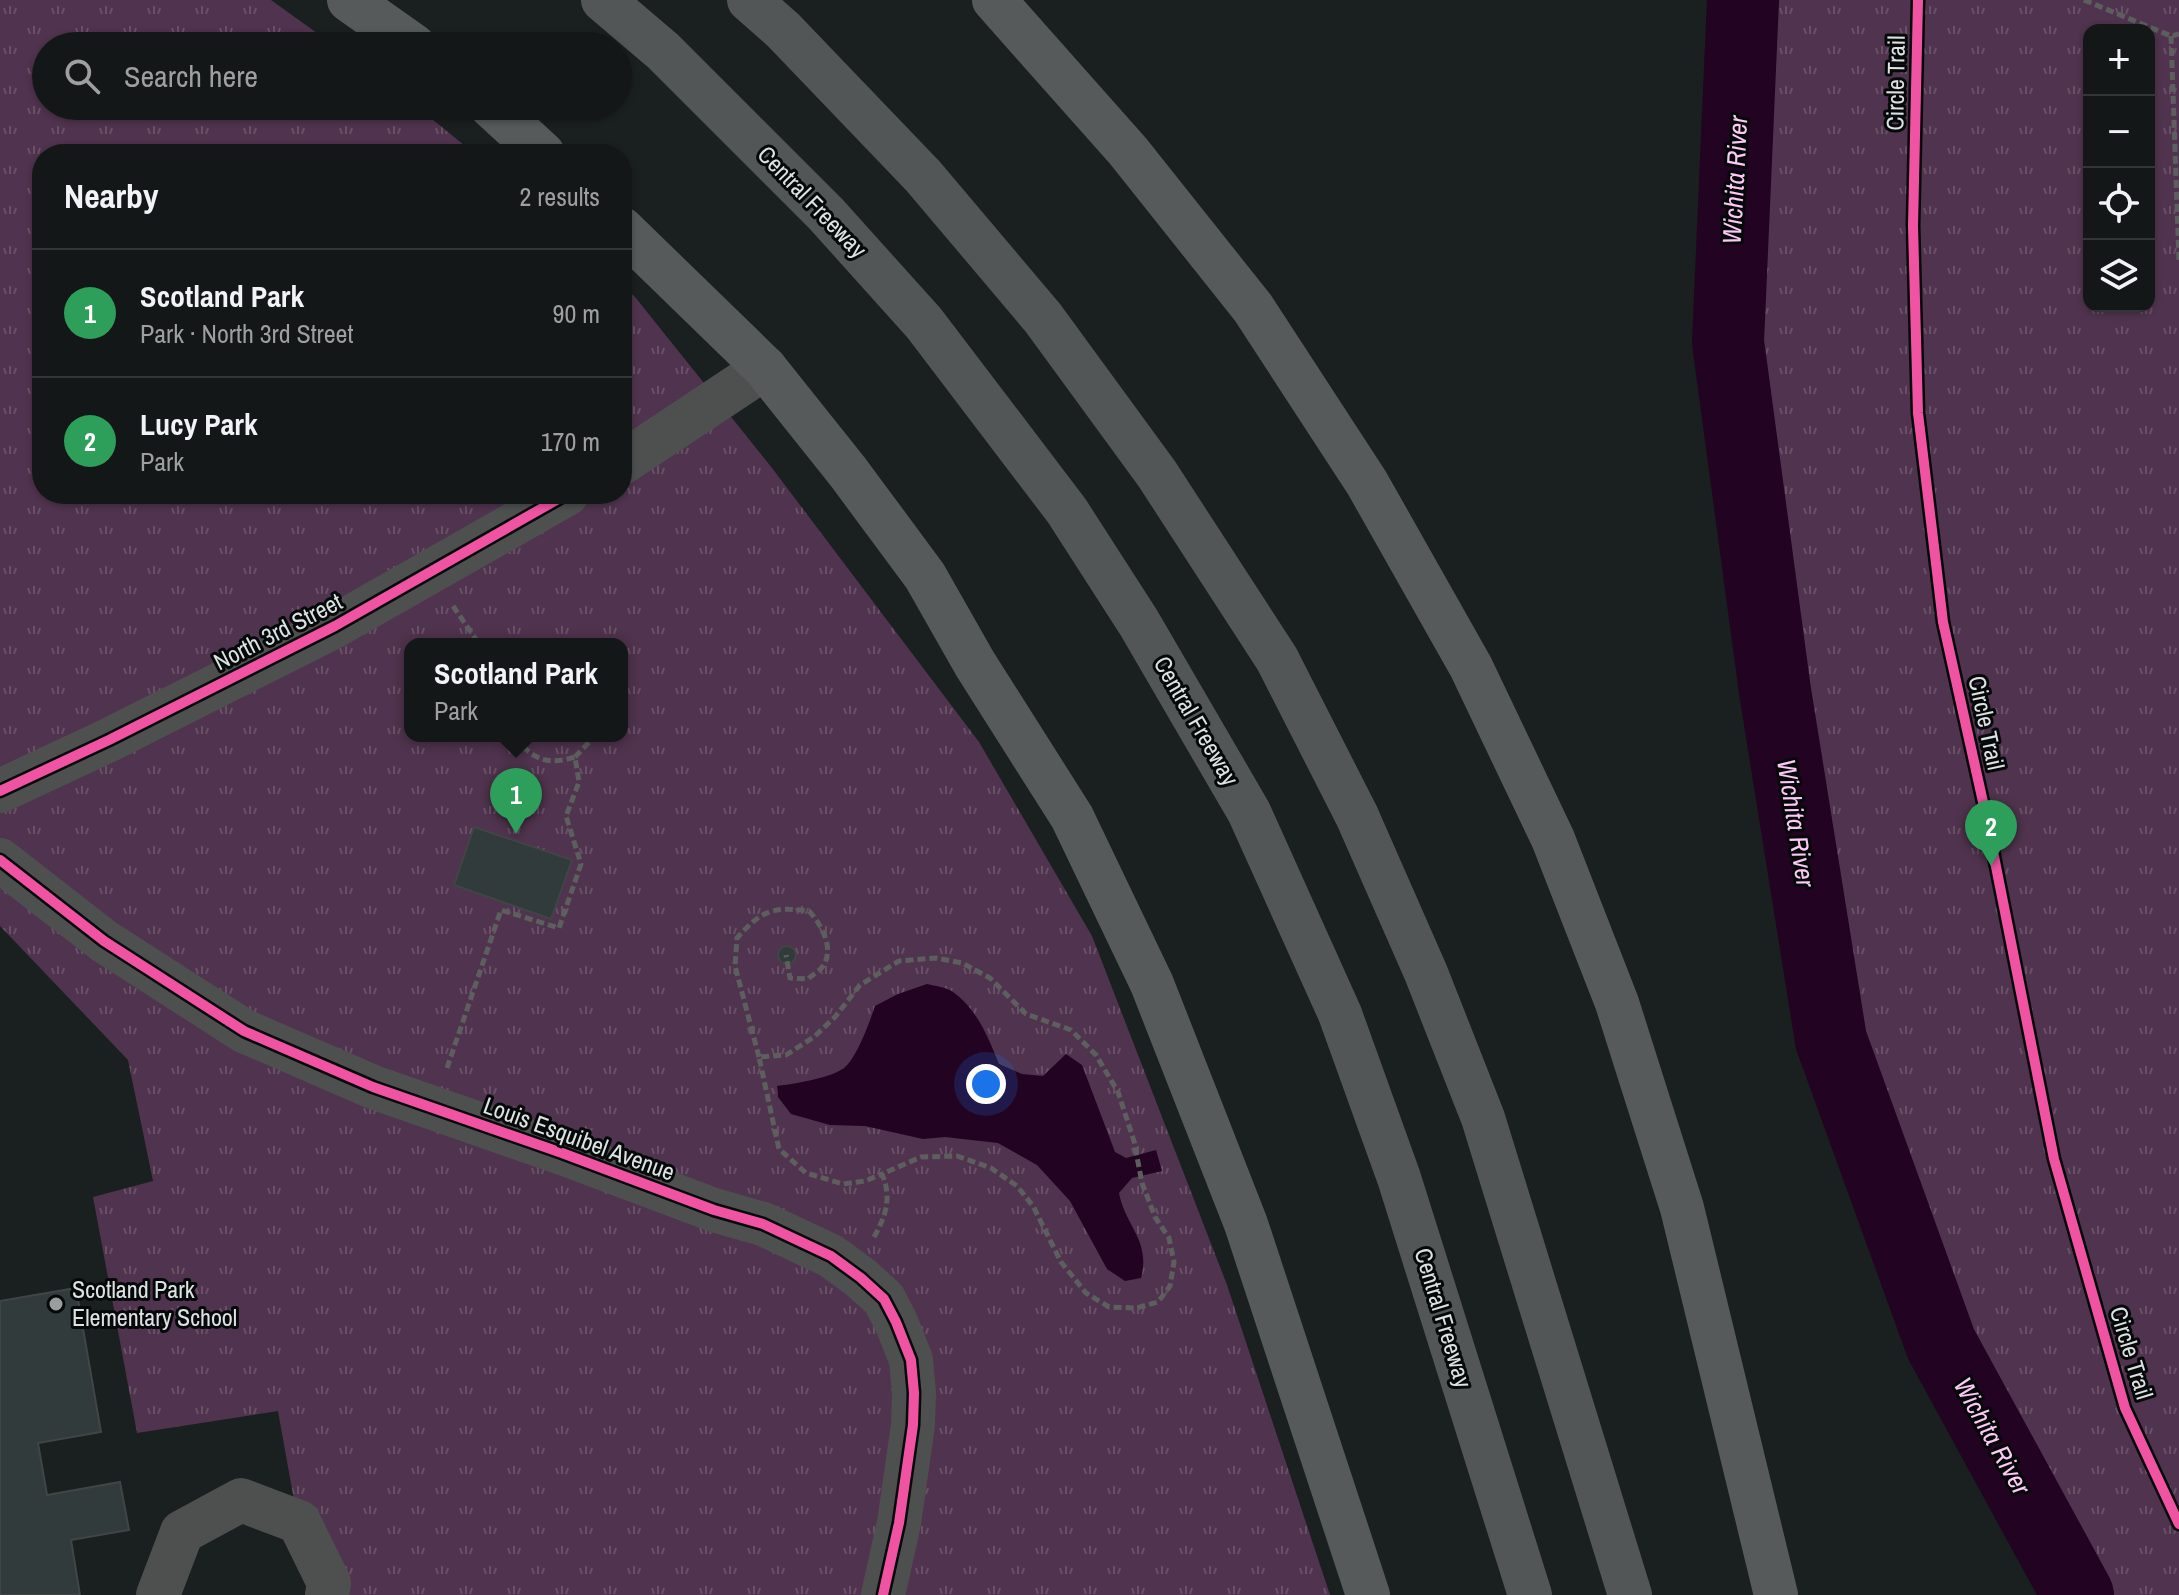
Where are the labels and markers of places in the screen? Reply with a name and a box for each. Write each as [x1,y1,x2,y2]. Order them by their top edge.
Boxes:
pin: 1 [490,768,542,834]
pin: 2 [1965,800,2017,866]
place label: Scotland Park Elementary School [72,1273,237,1333]
marker: Scotland Park Elementary School [47,1295,65,1313]

